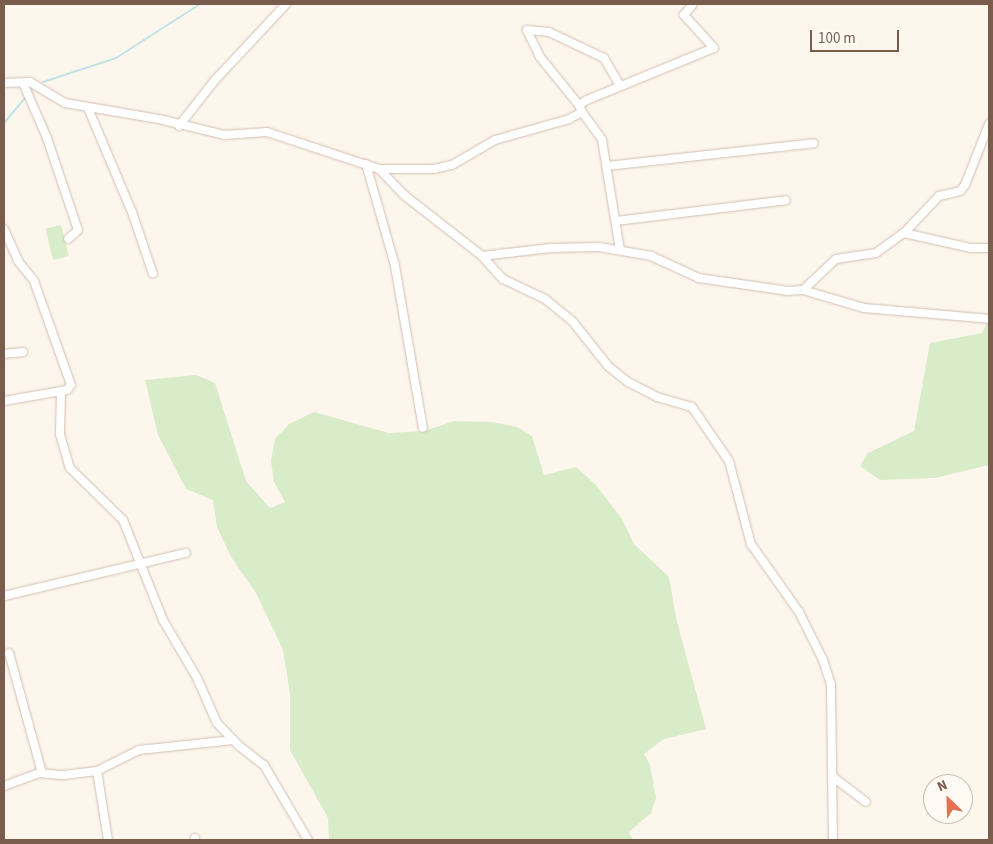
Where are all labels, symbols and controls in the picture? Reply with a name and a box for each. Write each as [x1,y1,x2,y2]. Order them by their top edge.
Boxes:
scale bar [813,20,902,52]
text: 100 m [818,28,856,49]
north arrow [923,774,973,824]
text: N [934,775,951,797]

